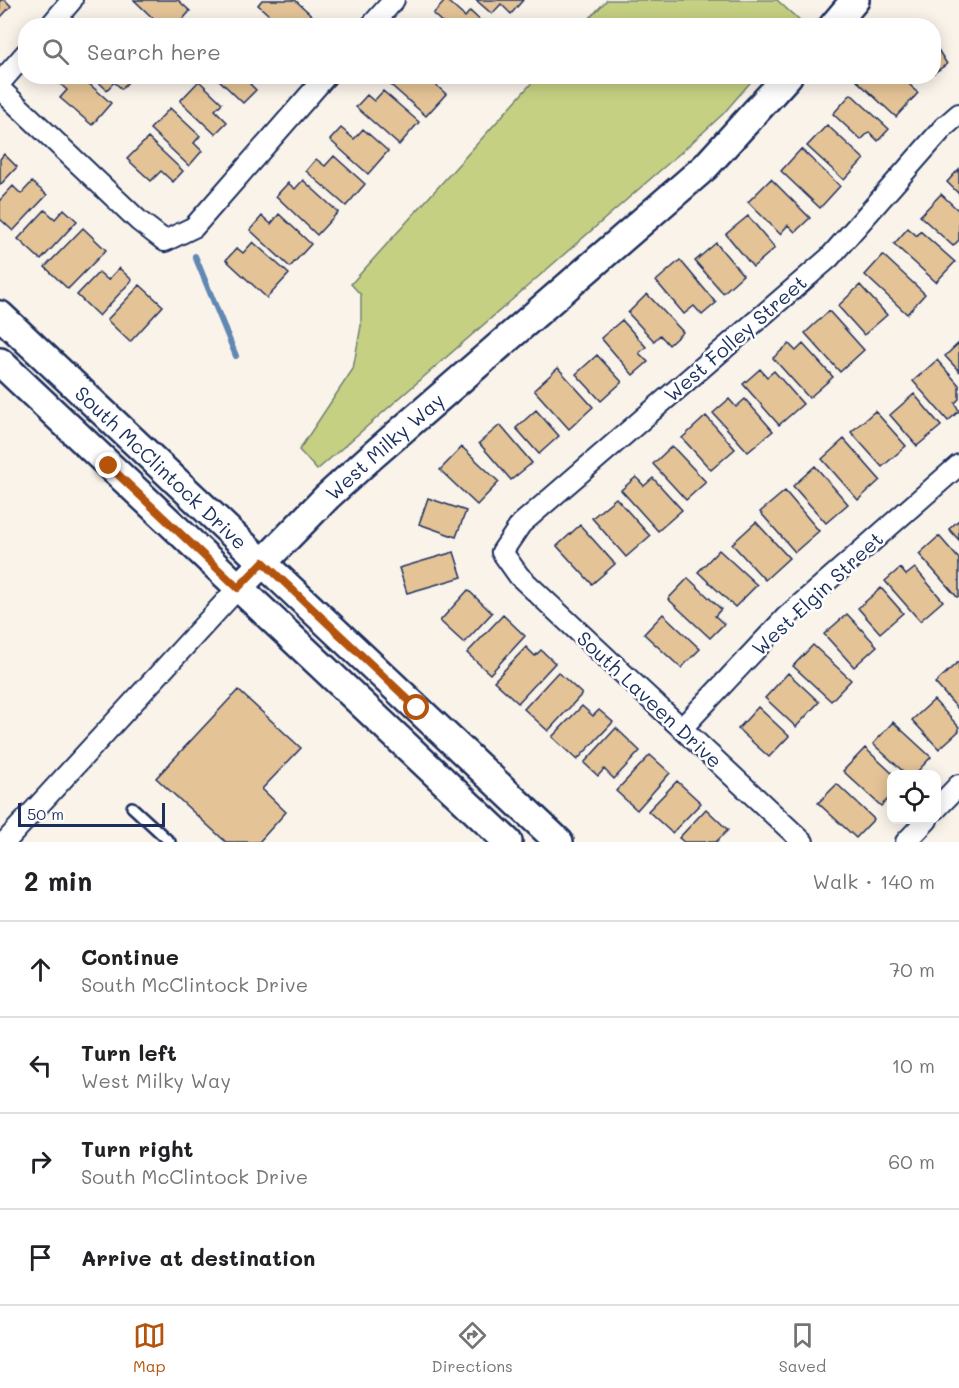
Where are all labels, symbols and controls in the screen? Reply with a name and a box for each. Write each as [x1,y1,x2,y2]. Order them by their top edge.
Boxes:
search box [18,18,941,84]
icon: search [39,35,72,68]
text: Search here [87,37,221,66]
street label: West Folley Street [658,269,812,407]
street label: South McClintock Drive [70,380,253,555]
street label: West Milky Way [320,387,449,505]
route end [95,452,121,478]
street label: West Elgin Street [746,525,888,661]
street label: South Laveen Drive [572,625,728,773]
route start [403,694,429,720]
map controls [887,770,941,824]
button: locate [887,770,941,824]
scale bar [18,800,165,828]
text: 50 m [27,803,64,824]
text: 2 min [24,864,92,898]
text: Walk · 140 m [812,868,935,894]
text: Continue [81,942,179,971]
icon: ahead [24,953,57,986]
text: 70 m [889,956,935,982]
text: South McClintock Drive [81,971,308,997]
text: Turn left [81,1038,177,1067]
icon: left [24,1049,57,1082]
text: 10 m [891,1052,935,1078]
text: West Milky Way [81,1067,231,1093]
text: Turn right [81,1134,193,1163]
icon: right [24,1145,57,1178]
text: 60 m [888,1148,935,1174]
text: South McClintock Drive [81,1163,308,1189]
icon: arrive [24,1241,57,1274]
text: Arrive at destination [81,1243,316,1272]
tab: Map [133,1319,166,1376]
tab: Directions [432,1319,513,1376]
tab: Saved [779,1319,826,1376]

